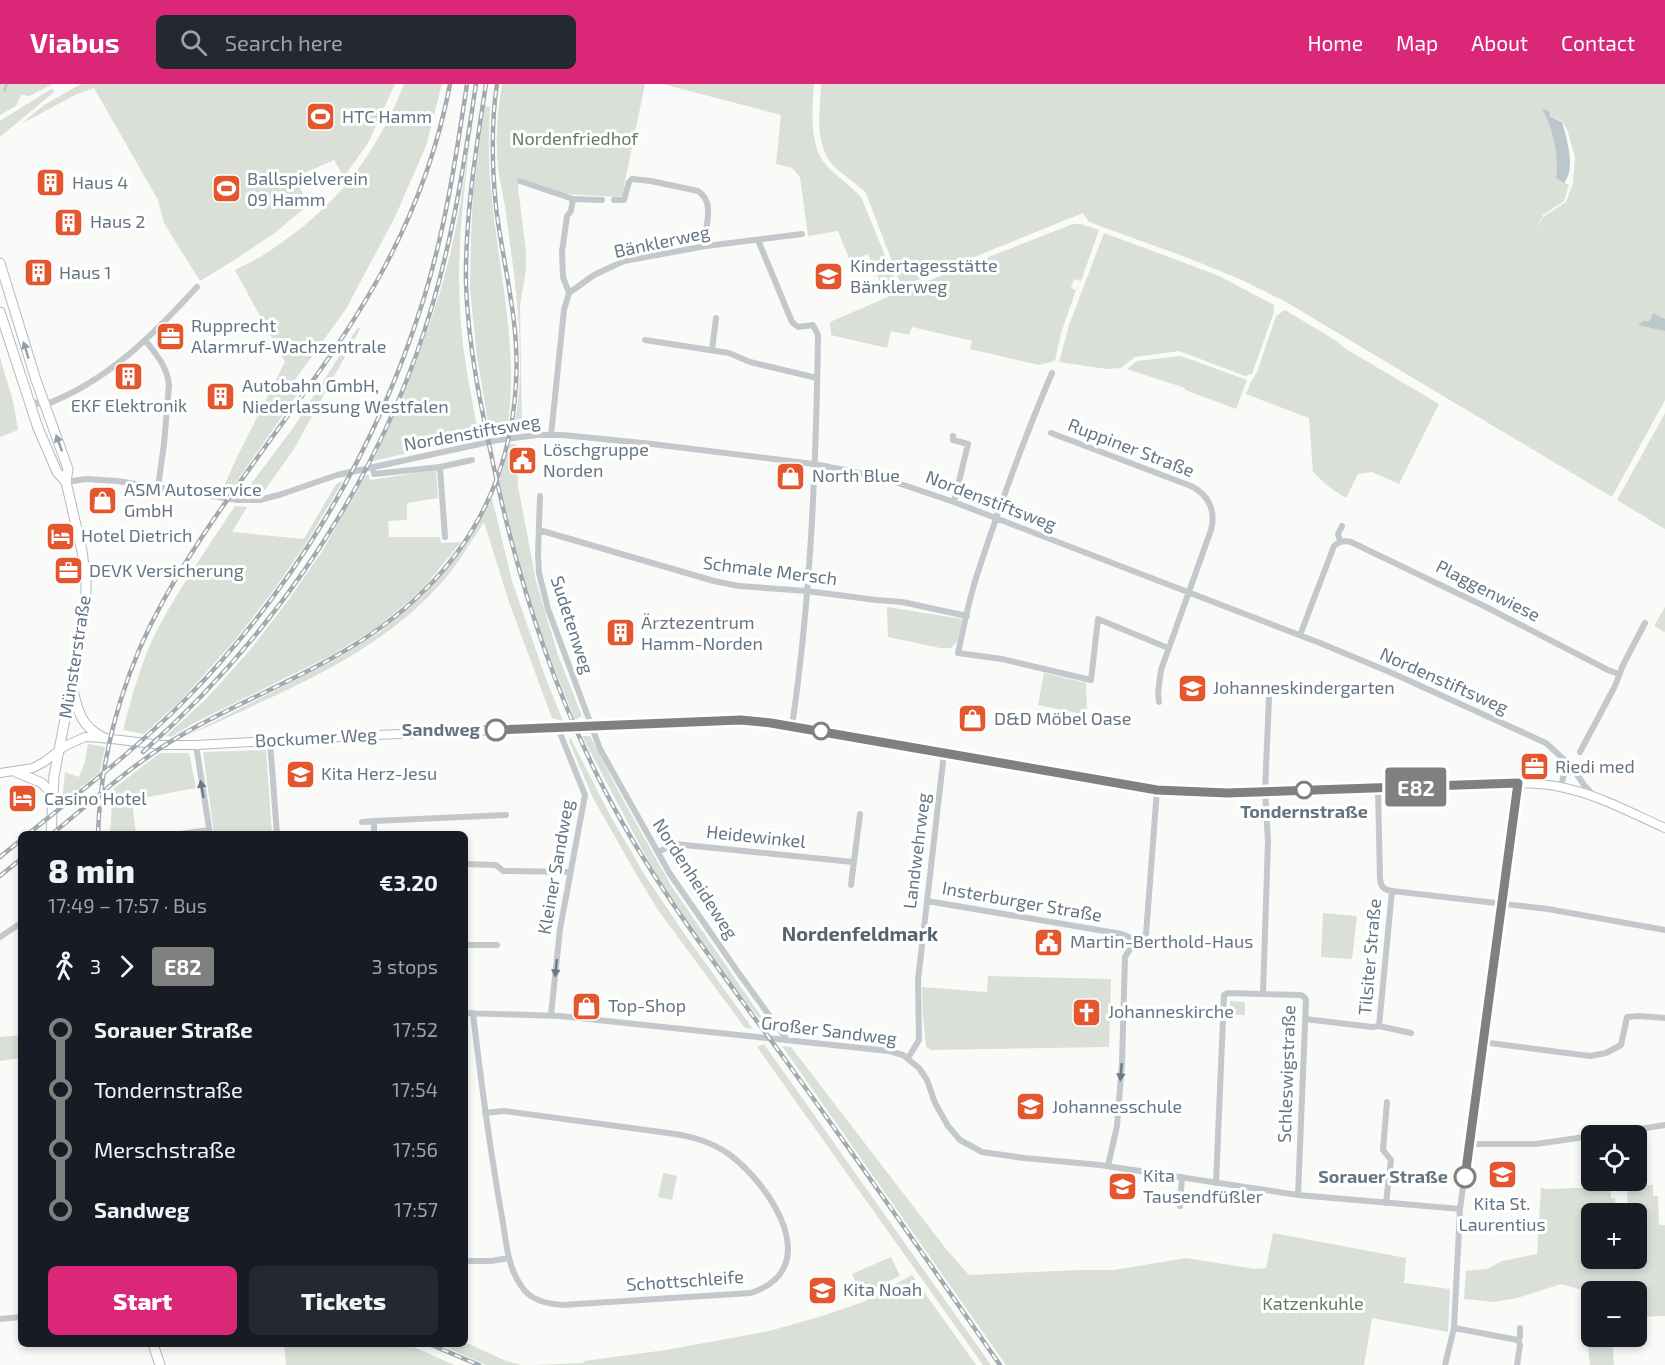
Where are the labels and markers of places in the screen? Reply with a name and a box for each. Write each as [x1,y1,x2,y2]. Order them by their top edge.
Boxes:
sports icon: HTC Hamm [305,101,337,133]
place label: HTC Hamm [342,105,432,127]
building icon: Haus 4 [35,167,67,199]
place label: Ballspielverein 09 Hamm [247,167,368,210]
place label: Haus 4 [72,171,128,193]
sports icon: Ballspielverein 09 Hamm [210,173,242,205]
building icon: Haus 2 [53,206,85,238]
place label: Haus 2 [90,210,145,232]
place label: Kindertagesstätte Bänklerweg [850,254,998,297]
building icon: Haus 1 [22,257,54,289]
school or university icon: Kindertagesstätte Bänklerweg [813,260,845,292]
place label: Haus 1 [59,261,112,283]
place label: Rupprecht Alarmruf-Wachzentrale [191,314,386,357]
office icon: Rupprecht Alarmruf-Wachzentrale [154,320,186,352]
building icon: EKF Elektronik [113,361,145,393]
place label: Autobahn GmbH, Niederlassung Westfalen [242,374,449,417]
building icon: Autobahn GmbH, Niederlassung Westfalen [205,380,237,412]
place label: EKF Elektronik [71,394,187,416]
place label: Löschgruppe Norden [543,438,649,481]
public building icon: Löschgruppe Norden [506,444,538,476]
shop icon: North Blue [775,460,807,492]
place label: North Blue [812,464,900,486]
place label: ASM Autoservice GmbH [124,478,262,521]
shop icon: ASM Autoservice GmbH [87,484,119,516]
hotel icon: Hotel Dietrich [44,520,76,552]
place label: Hotel Dietrich [81,524,193,546]
office icon: DEVK Versicherung [52,555,84,587]
place label: DEVK Versicherung [89,559,244,581]
place label: Ärztezentrum Hamm-Norden [641,611,763,654]
building icon: Ärztezentrum Hamm-Norden [604,617,636,649]
school or university icon: Johanneskindergarten [1176,672,1208,704]
place label: Johanneskindergarten [1213,676,1395,698]
shop icon: D&D Möbel Oase [957,703,989,735]
place label: D&D Möbel Oase [994,707,1131,729]
place label: Sandweg [402,718,481,740]
marker: Sandweg [485,719,507,741]
unlabelled marker [812,722,830,740]
office icon: Riedi med [1518,751,1550,783]
place label: Riedi med [1555,755,1635,777]
school or university icon: Kita Herz-Jesu [284,758,316,790]
place label: Kita Herz-Jesu [321,762,437,784]
marker: Tondernstraße [1295,781,1313,799]
hotel icon: Casino Hotel [7,783,39,815]
place label: Casino Hotel [44,787,147,809]
place label: Tondernstraße [1240,800,1368,822]
public building icon: Martin-Berthold-Haus [1033,926,1065,958]
place label: Martin-Berthold-Haus [1070,930,1253,952]
shop icon: Top-Shop [571,990,603,1022]
place label: Top-Shop [608,994,686,1016]
church icon: Johanneskirche [1071,996,1103,1028]
place label: Johanneskirche [1108,1000,1234,1022]
school or university icon: Johannesschule [1015,1091,1047,1123]
place label: Johannesschule [1052,1095,1182,1117]
school or university icon: Kita St. Laurentius [1486,1159,1518,1191]
place label: Kita Tausendfüßler [1143,1164,1263,1207]
place label: Sorauer Straße [1318,1165,1448,1187]
marker: Sorauer Straße [1454,1166,1476,1188]
school or university icon: Kita Tausendfüßler [1106,1170,1138,1202]
place label: Kita St. Laurentius [1458,1192,1546,1235]
school or university icon: Kita Noah [806,1274,838,1306]
place label: Kita Noah [843,1278,922,1300]

